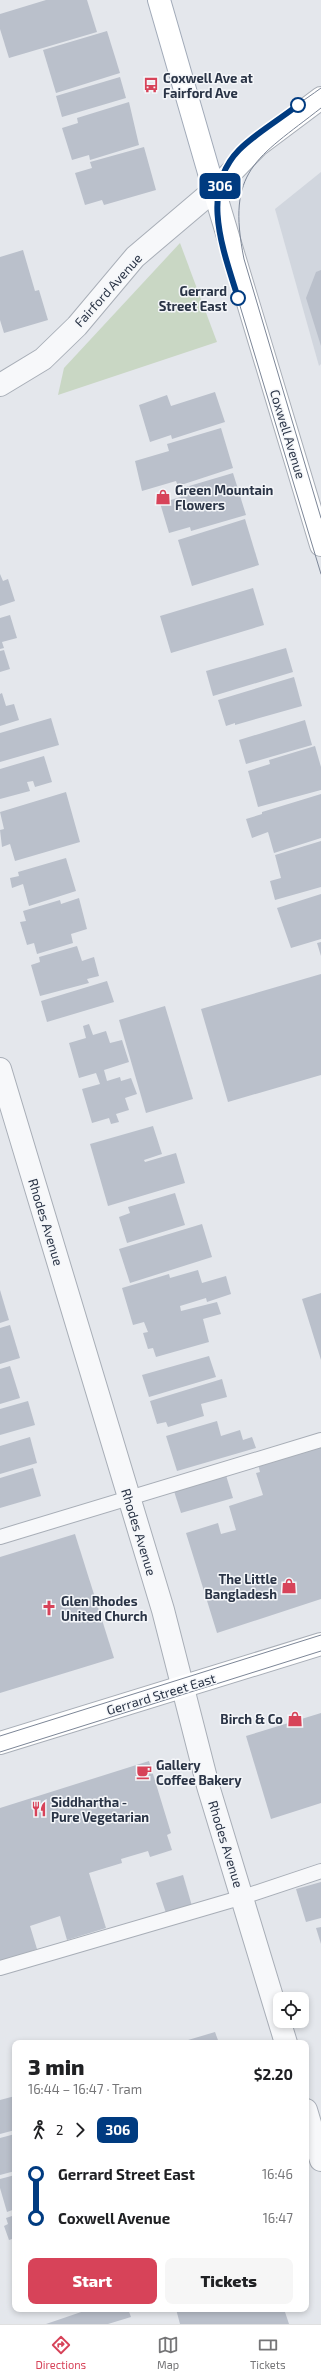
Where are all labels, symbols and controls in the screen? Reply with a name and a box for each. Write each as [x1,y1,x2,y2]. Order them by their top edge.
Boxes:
place label: Coxwell Ave at Fairford Ave [163,70,254,101]
bus stop icon: Coxwell Ave at Fairford Ave [142,76,160,94]
unlabelled marker [290,97,306,113]
line badge: 306 [197,173,243,199]
text: 306 [207,177,233,194]
street label: Fairford Avenue [71,250,145,330]
place label: Gerrard Street East [159,283,228,314]
marker: Gerrard Street East [230,290,246,306]
street label: Coxwell Avenue [267,387,309,481]
place label: Green Mountain Flowers [175,482,274,513]
shop icon: Green Mountain Flowers [154,488,172,506]
street label: Rhodes Avenue [25,1177,67,1267]
street label: Rhodes Avenue [118,1487,160,1577]
place label: The Little Bangladesh [204,1571,277,1602]
shop icon: The Little Bangladesh [280,1577,298,1595]
place label: Glen Rhodes United Church [61,1593,148,1624]
church icon: Glen Rhodes United Church [40,1599,58,1617]
street label: Gerrard Street East [105,1670,217,1718]
shop icon: Birch & Co [286,1710,304,1728]
place label: Birch & Co [220,1711,283,1727]
place label: Gallery Coffee Bakery [156,1757,242,1788]
cafe icon: Gallery Coffee Bakery [135,1763,153,1781]
place label: Siddhartha - Pure Vegetarian [51,1794,149,1825]
street label: Rhodes Avenue [205,1799,247,1889]
restaurant icon: Siddhartha - Pure Vegetarian [30,1800,48,1818]
map controls [273,1992,309,2028]
button: locate [273,1992,309,2028]
text: 3 min [28,2053,85,2079]
text: $2.20 [254,2065,293,2083]
text: 16:44 – 16:47 · Tram [28,2081,142,2097]
icon: walk [28,2119,50,2141]
icon: forward [69,2119,91,2141]
text: 306 [105,2121,130,2138]
text: 2 [56,2122,63,2138]
text: Gerrard Street East [58,2165,195,2183]
text: 16:46 [262,2166,293,2182]
text: Coxwell Avenue [58,2209,170,2227]
text: 16:47 [263,2210,293,2226]
button: Start [28,2258,157,2304]
button: Tickets [165,2258,293,2304]
tab: Directions [35,2334,86,2371]
tab: Map [157,2334,179,2371]
tab: Tickets [250,2334,286,2371]

